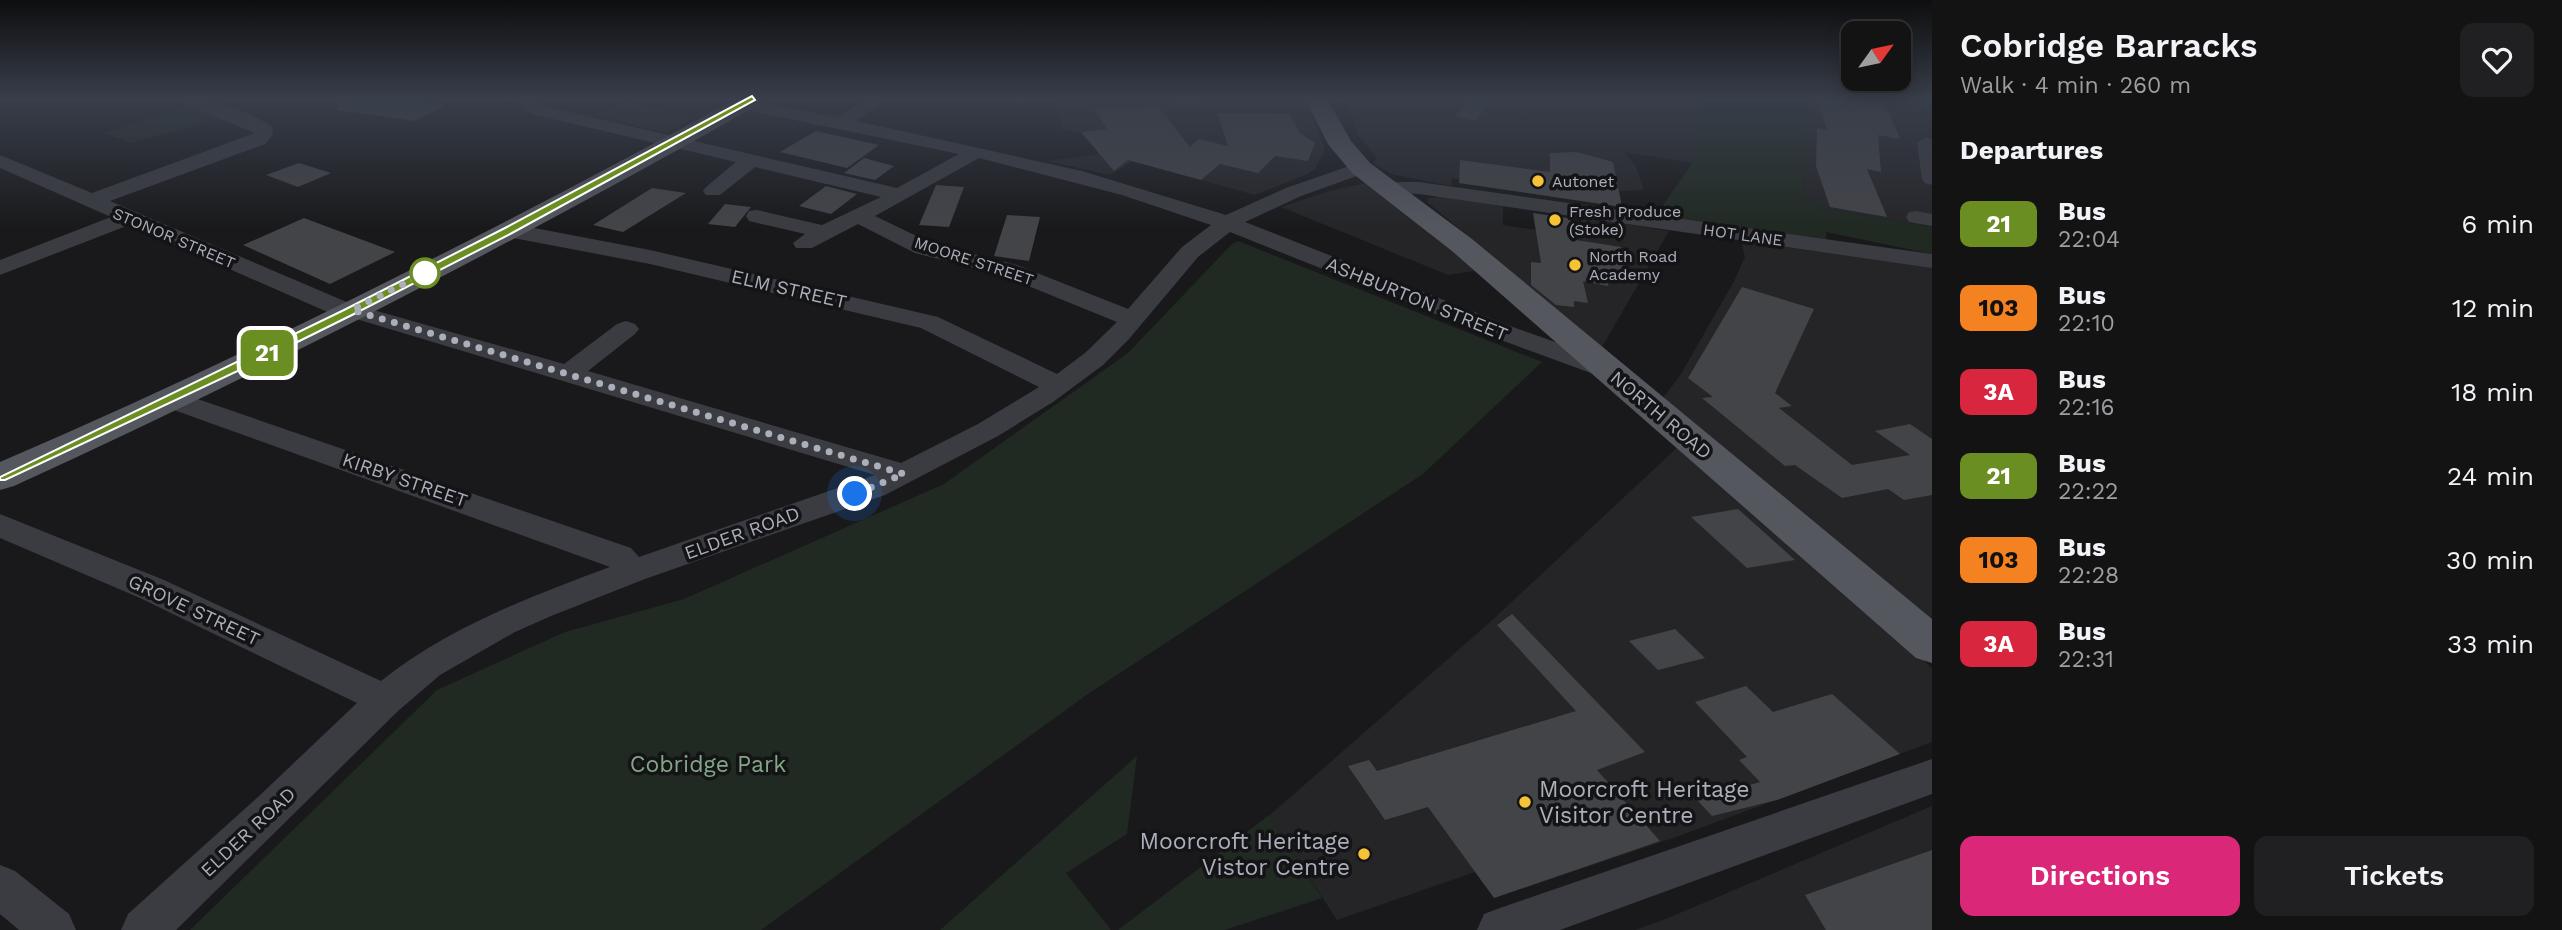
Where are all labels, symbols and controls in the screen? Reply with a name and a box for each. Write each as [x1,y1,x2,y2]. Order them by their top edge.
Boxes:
north arrow [1841,21,1911,91]
map controls [1841,21,1911,91]
button: heart [2460,23,2534,97]
text: Cobridge Barracks [1960,26,2258,65]
text: Walk · 4 min · 260 m [1960,72,2191,99]
text: Departures [1960,135,2103,165]
place label: Autonet [1552,172,1614,191]
marker: Autonet [1530,173,1546,189]
text: Bus [2058,196,2106,226]
place label: Fresh Produce (Stoke) [1569,202,1681,239]
street label: STONOR STREET [110,204,238,272]
text: 6 min [2462,209,2534,239]
text: 21 [1986,210,2011,238]
marker: Fresh Produce (Stoke) [1547,212,1563,228]
street label: HOT LANE [1702,220,1784,250]
text: 22:04 [2058,226,2120,253]
street label: MOORE STREET [912,233,1036,289]
place label: North Road Academy [1589,247,1677,284]
street label: ASHBURTON STREET [1323,252,1511,346]
marker: North Road Academy [1567,257,1583,273]
unlabelled marker [410,258,440,288]
street label: ELM STREET [729,265,849,313]
text: Bus [2058,280,2106,310]
text: 12 min [2452,293,2534,323]
text: 103 [1979,294,2018,322]
text: 22:10 [2058,310,2115,337]
line badge: 21 [236,330,298,376]
text: 21 [255,339,279,367]
text: Bus [2058,364,2106,394]
street label: NORTH ROAD [1606,366,1716,464]
text: 18 min [2451,377,2534,407]
text: 3A [1983,378,2014,406]
text: 22:16 [2058,394,2115,421]
street label: KIRBY STREET [339,448,471,512]
text: Bus [2058,448,2106,478]
text: 24 min [2447,461,2534,491]
text: 21 [1986,462,2011,490]
your location [837,476,872,511]
text: 22:22 [2058,478,2118,505]
street label: ELDER ROAD [681,502,803,564]
text: Bus [2058,532,2106,562]
text: 30 min [2446,545,2534,575]
text: 103 [1979,546,2018,574]
text: 22:28 [2058,562,2119,589]
street label: GROVE STREET [125,569,263,651]
text: Bus [2058,616,2106,646]
text: 33 min [2447,629,2534,659]
text: 3A [1983,630,2014,658]
text: 22:31 [2058,646,2114,673]
park label: Cobridge Park [630,751,786,778]
place label: Moorcroft Heritage Visitor Centre [1539,776,1750,829]
street label: ELDER ROAD [196,782,300,882]
marker: Moorcroft Heritage Visitor Centre [1517,794,1533,810]
place label: Moorcroft Heritage Vistor Centre [1139,828,1350,881]
button: Directions [1960,836,2240,916]
button: Tickets [2254,836,2534,916]
marker: Moorcroft Heritage Vistor Centre [1356,846,1372,862]

